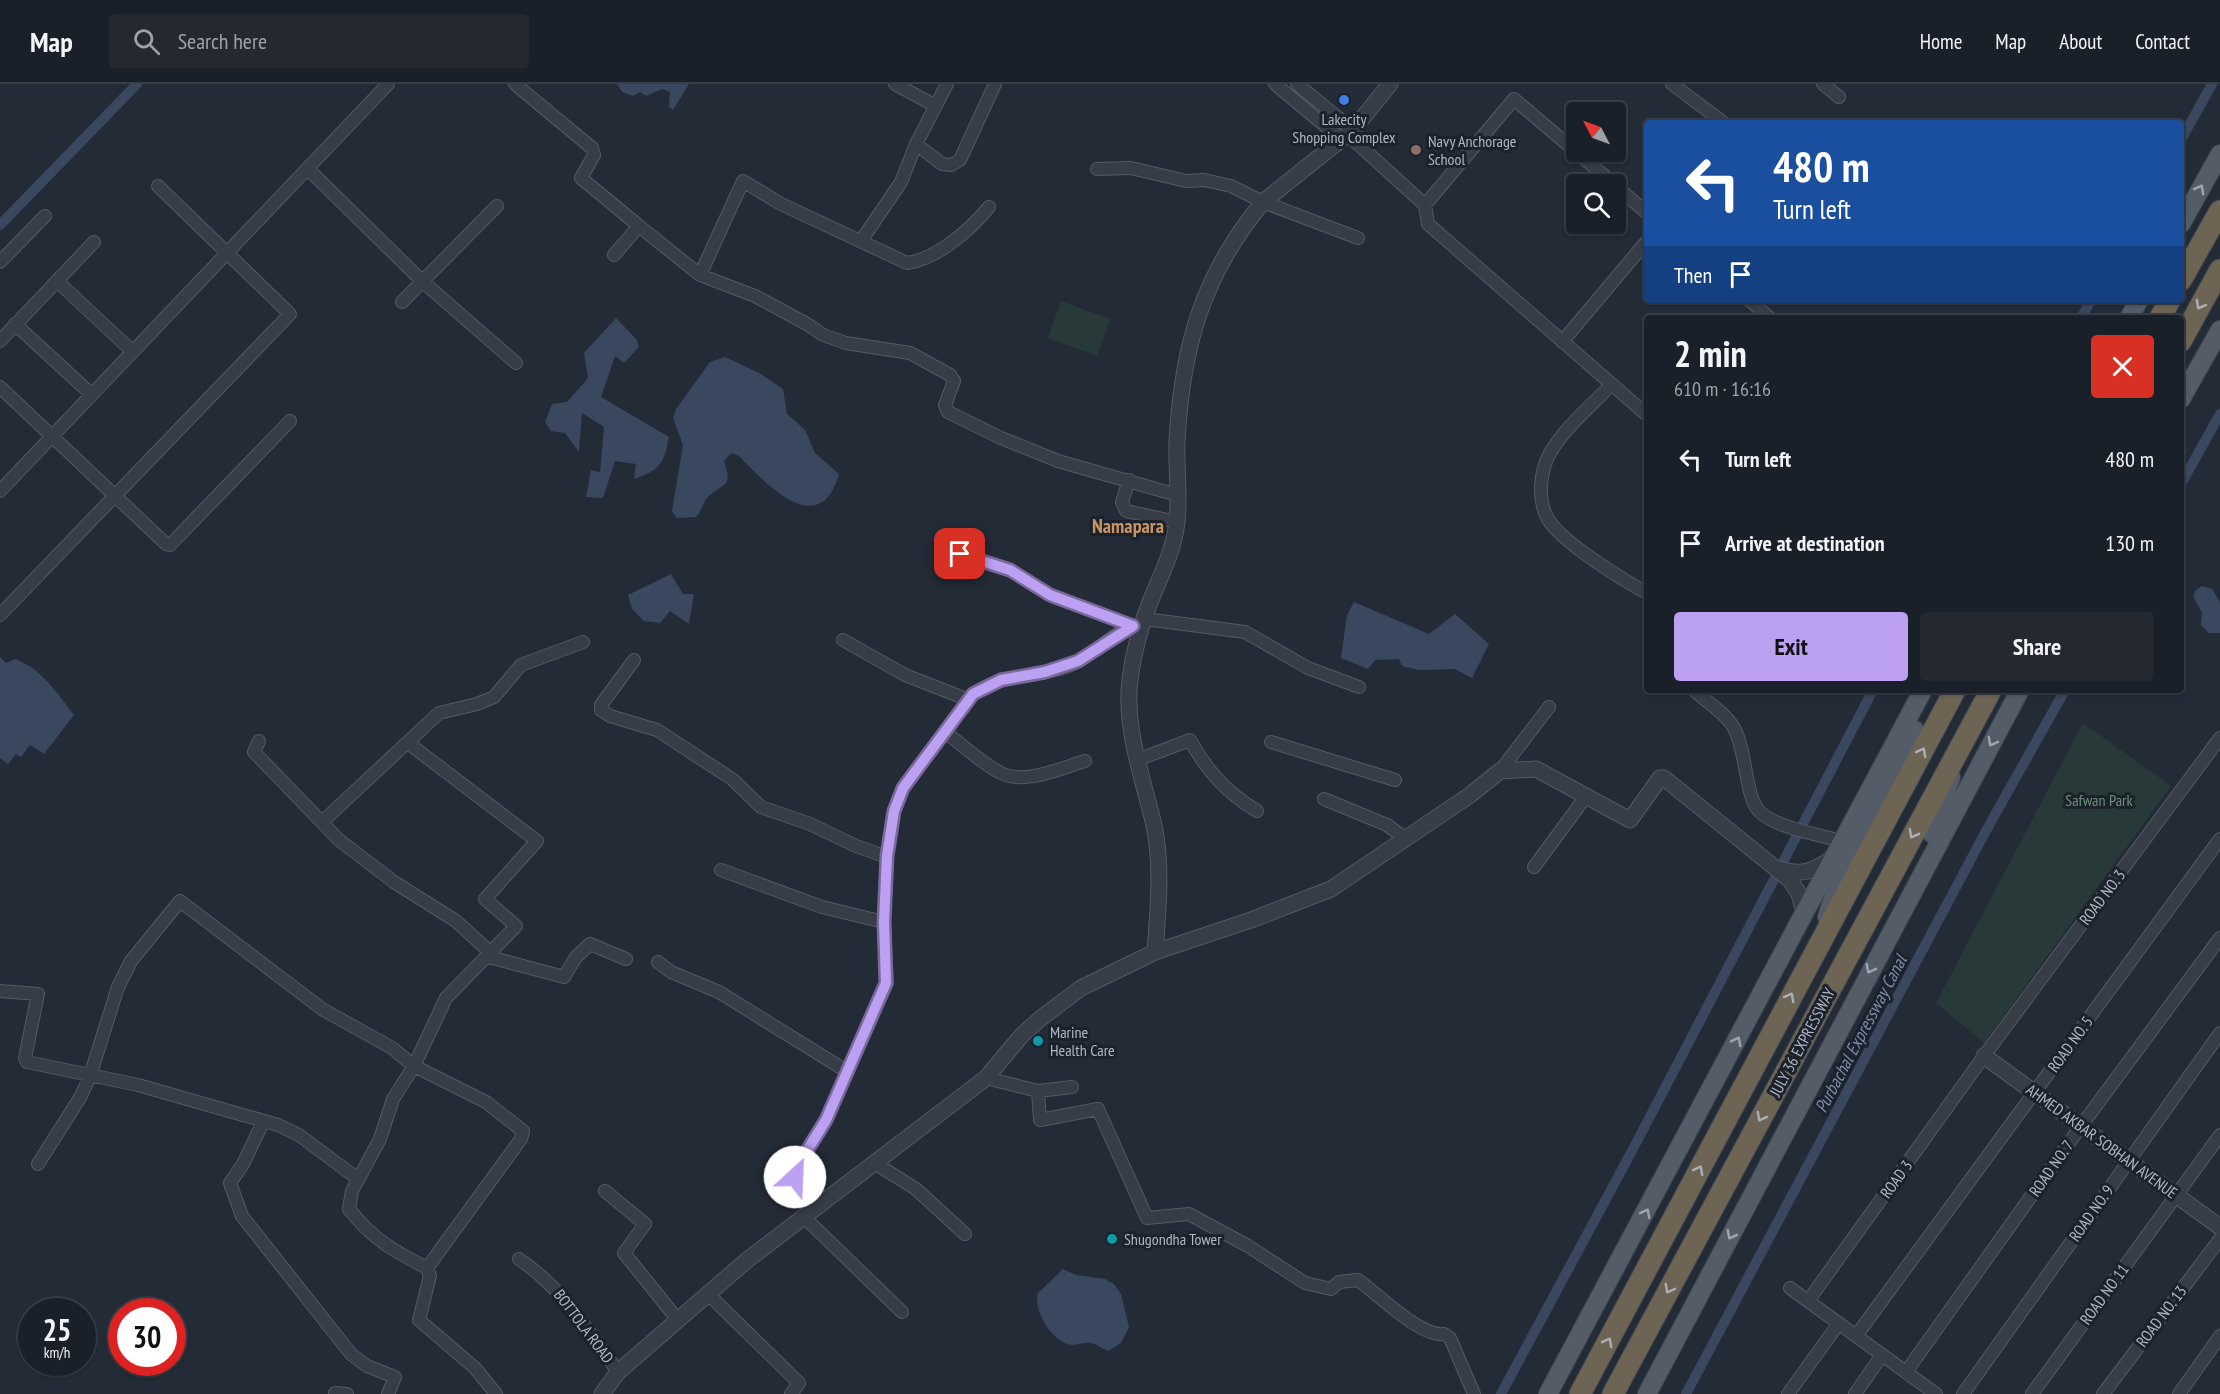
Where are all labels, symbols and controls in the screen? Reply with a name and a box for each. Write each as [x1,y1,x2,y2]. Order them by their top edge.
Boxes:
search box [109,14,529,68]
text: Map [30,23,73,60]
icon: search [130,25,163,58]
text: Search here [178,27,267,55]
text: Home [1920,28,1962,55]
text: Map [1995,28,2026,55]
text: About [2059,28,2102,55]
text: Contact [2135,28,2190,55]
marker: Lakecity Shopping Complex [1337,93,1351,107]
north arrow [1566,102,1626,162]
map controls [1566,102,1626,234]
place label: Lakecity Shopping Complex [1292,109,1396,147]
place label: Navy Anchorage School [1428,131,1516,169]
text: 480 m [1773,139,1870,194]
marker: Navy Anchorage School [1409,143,1423,157]
icon: left [1674,144,1752,222]
button: search [1566,174,1626,234]
one-way arrow [2193,185,2205,195]
text: Turn left [1773,192,1851,226]
icon: arrive [1724,258,1757,291]
text: Then [1674,261,1712,289]
one-way arrow [2196,299,2208,310]
text: 2 min [1674,330,1747,377]
button: close [2091,335,2154,398]
text: 610 m · 16:16 [1674,376,1771,402]
icon: left [1674,443,1707,476]
text: Turn left [1725,445,1791,473]
text: 480 m [2105,445,2154,473]
district label: Namapara [1092,513,1164,539]
icon: arrive [1674,527,1707,560]
pin [934,528,985,579]
text: Arrive at destination [1725,529,1885,557]
text: 130 m [2105,529,2154,557]
icon: arrive [943,537,976,570]
button: Exit [1674,612,1908,681]
button: Share [1920,612,2154,681]
one-way arrow [1988,735,1999,746]
one-way arrow [1915,747,1926,758]
park label: Safwan Park [2065,790,2133,810]
one-way arrow [1909,828,1920,838]
street label: ROAD NO. 3 [2075,865,2129,929]
water label: Purbachal Expressway Canal [1809,950,1913,1116]
one-way arrow [1866,963,1877,973]
street label: JULY 36 EXPRESSWAY [1764,984,1839,1101]
one-way arrow [1783,993,1794,1004]
street label: ROAD NO. 5 [2043,1012,2097,1076]
place label: Marine Health Care [1050,1022,1115,1060]
marker: Marine Health Care [1031,1034,1045,1048]
one-way arrow [1730,1036,1741,1047]
street label: AHMED AKBAR SOBHAN AVENUE [2022,1079,2182,1203]
one-way arrow [1757,1111,1768,1121]
street label: ROAD NO. 7 [2024,1136,2078,1200]
position arrow [763,1145,827,1209]
street label: ROAD 3 [1875,1156,1917,1202]
one-way arrow [1692,1166,1703,1176]
street label: ROAD NO. 9 [2064,1181,2118,1245]
one-way arrow [1639,1209,1650,1220]
one-way arrow [1727,1228,1738,1239]
place label: Shugondha Tower [1124,1229,1222,1249]
marker: Shugondha Tower [1105,1232,1119,1246]
street label: ROAD NO 11 [2075,1260,2133,1328]
street label: ROAD NO. 13 [2131,1281,2191,1351]
one-way arrow [1665,1283,1676,1293]
street label: BOTTOLA ROAD [550,1285,618,1367]
speed limit sign: 30 [108,1298,186,1376]
text: 25 [43,1310,71,1349]
one-way arrow [1601,1338,1612,1349]
text: km/h [44,1343,70,1362]

